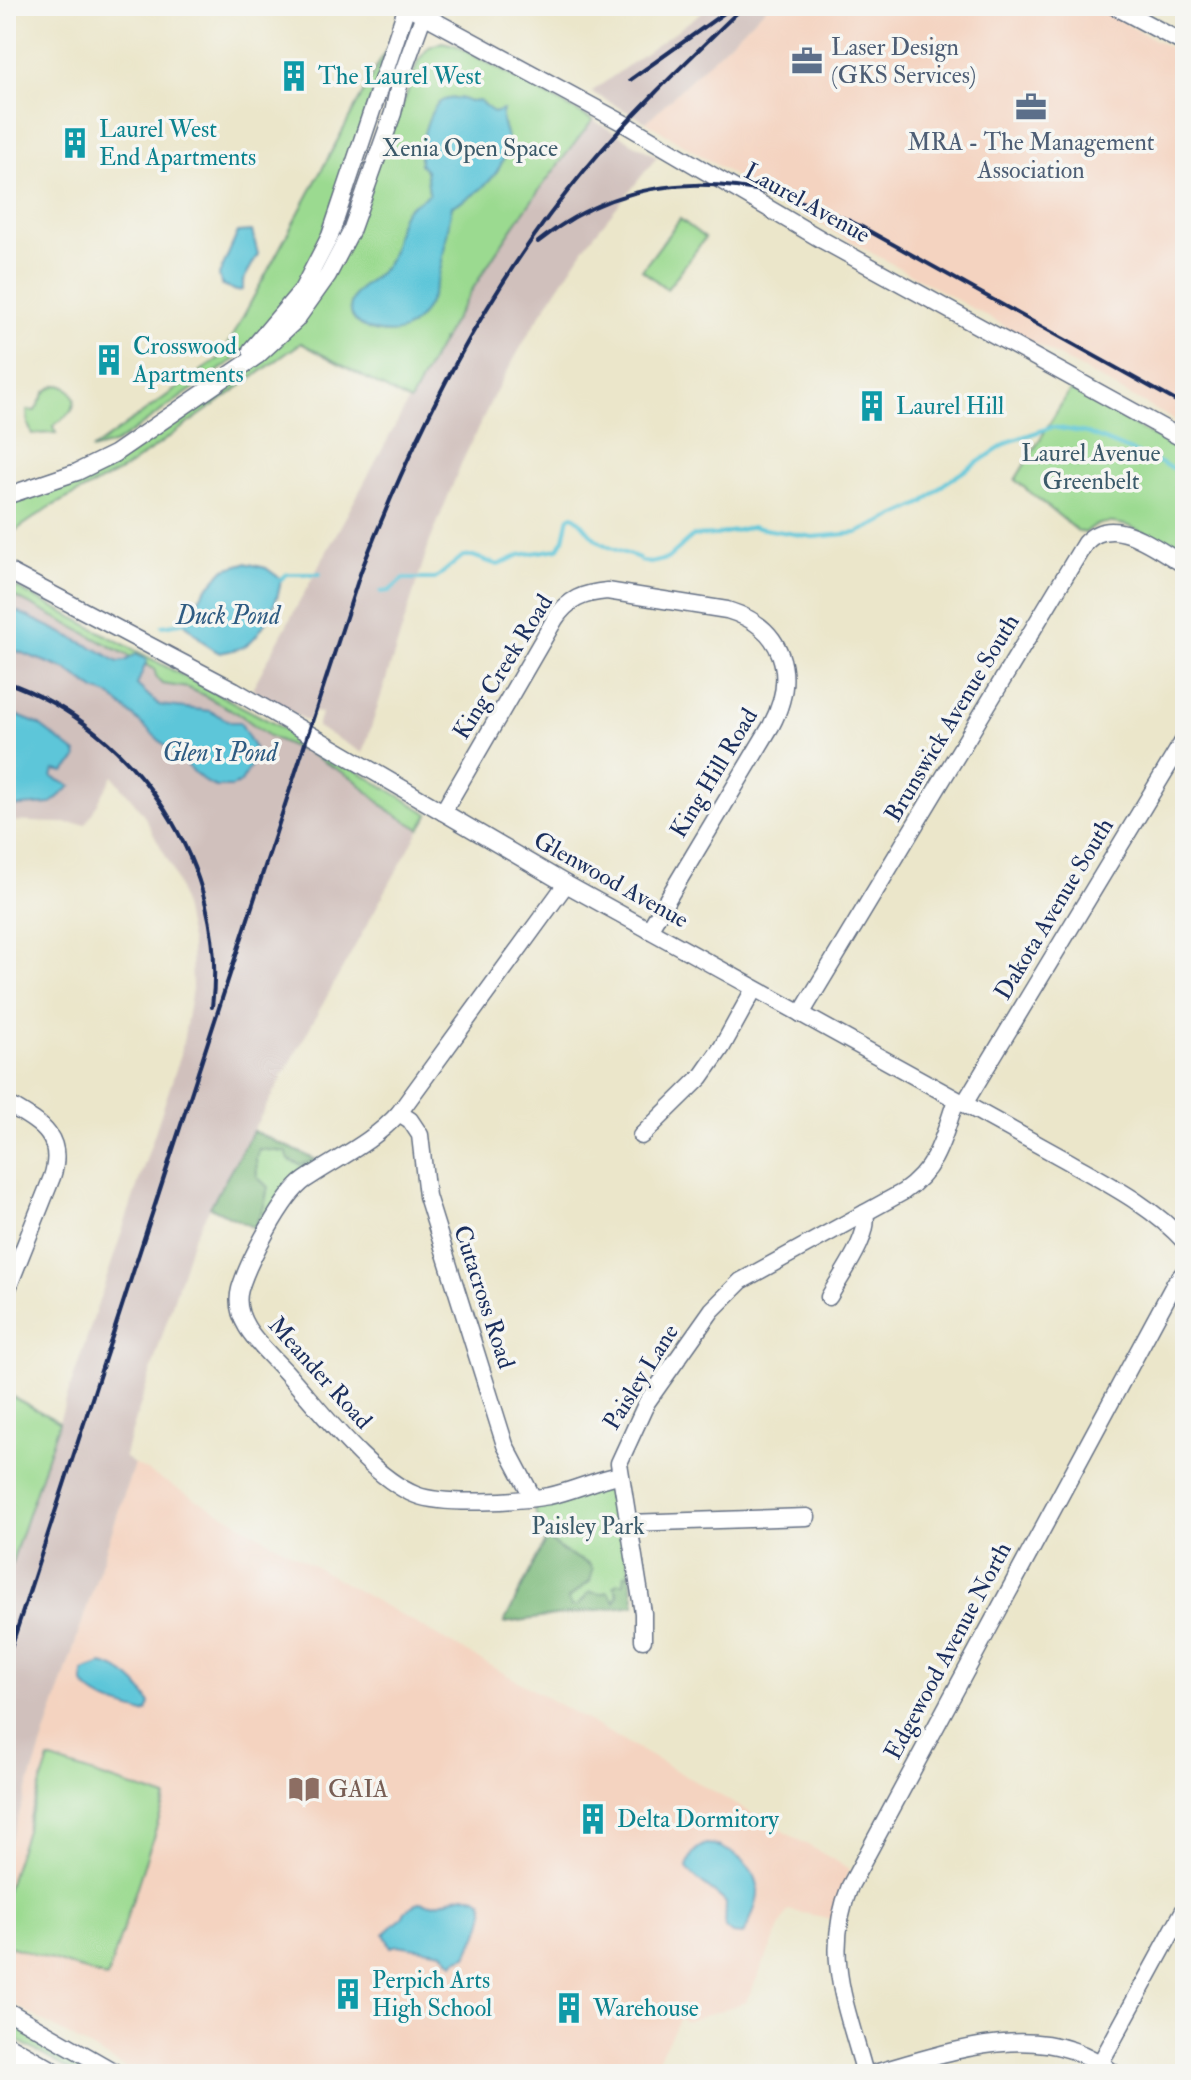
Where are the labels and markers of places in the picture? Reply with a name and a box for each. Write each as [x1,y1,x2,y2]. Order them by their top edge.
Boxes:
place label: Laser Design (GKS Services) [831,32,976,91]
office icon: Laser Design (GKS Services) [790,44,824,78]
building icon: The Laurel West [277,59,311,93]
place label: The Laurel West [318,61,482,92]
office icon: MRA - The Management Association [1014,90,1048,124]
place label: Laurel West End Apartments [99,114,256,173]
building icon: Laurel West End Apartments [58,126,92,160]
place label: MRA - The Management Association [908,127,1155,186]
place label: Crosswood Apartments [132,331,244,390]
building icon: Crosswood Apartments [92,343,126,377]
building icon: Laurel Hill [855,389,889,423]
place label: Laurel Hill [896,391,1004,422]
library icon: GAIA [287,1772,321,1806]
place label: GAIA [328,1774,388,1805]
building icon: Delta Dormitory [576,1802,610,1836]
place label: Delta Dormitory [617,1804,779,1835]
place label: Perpich Arts High School [372,1965,492,2024]
building icon: Perpich Arts High School [331,1977,365,2011]
building icon: Warehouse [552,1991,586,2025]
place label: Warehouse [592,1993,699,2024]

